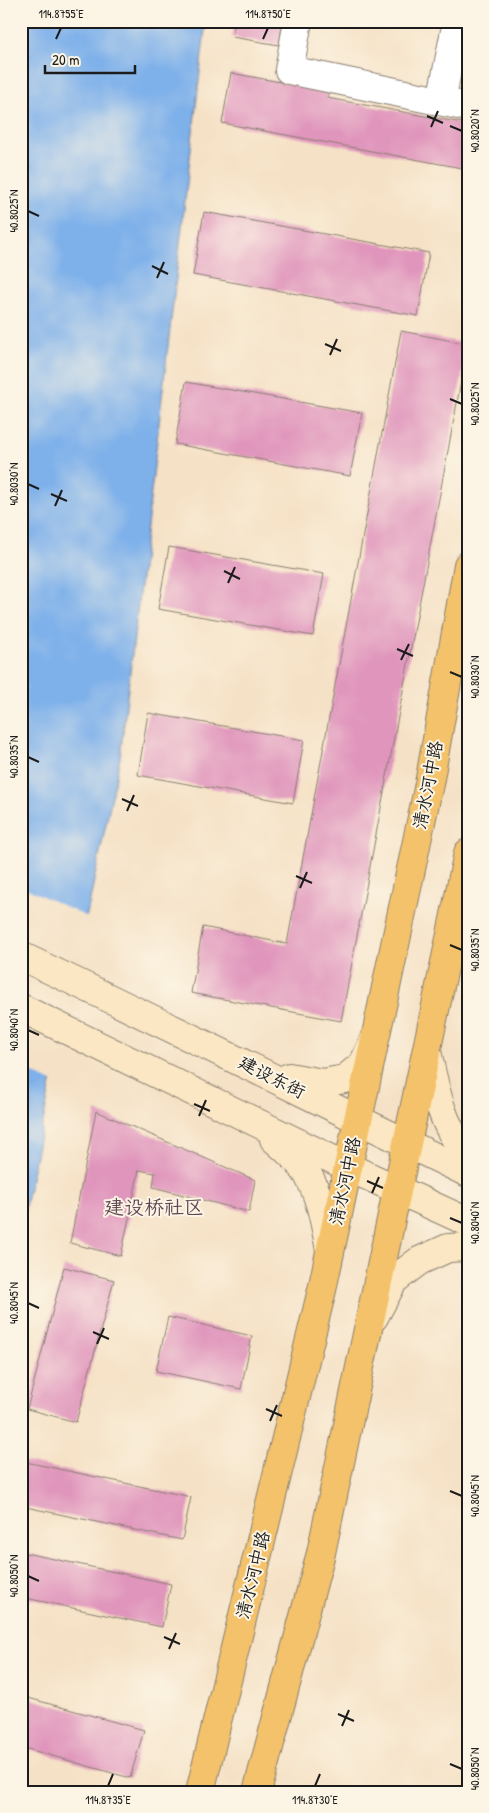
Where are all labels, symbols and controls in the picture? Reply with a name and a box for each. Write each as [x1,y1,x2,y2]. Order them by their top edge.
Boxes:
text: 114.8755°E [38,5,84,22]
text: 114.8750°E [245,5,291,22]
scale bar [45,42,135,74]
text: 20 m [52,49,79,70]
text: 40.8020°N [466,109,483,153]
text: 40.8025°N [5,190,22,232]
text: 40.8025°N [466,383,483,425]
text: 40.8030°N [5,463,22,505]
text: 40.8030°N [466,656,483,698]
text: 40.8035°N [5,736,22,778]
street label: 清水河中路 [407,738,448,831]
text: 40.8035°N [466,929,483,971]
text: 40.8040°N [5,1009,22,1051]
street label: 建设东街 [234,1049,310,1104]
street label: 清水河中路 [323,1134,366,1228]
district label: 建设桥社区 [104,1193,204,1220]
text: 40.8040°N [466,1202,483,1244]
text: 40.8045°N [5,1282,22,1324]
text: 40.8045°N [466,1475,483,1517]
street label: 清水河中路 [229,1528,276,1622]
text: 40.8050°N [5,1555,22,1597]
text: 40.8050°N [466,1748,483,1790]
text: 114.8735°E [85,1791,131,1808]
text: 114.8730°E [292,1791,339,1808]

